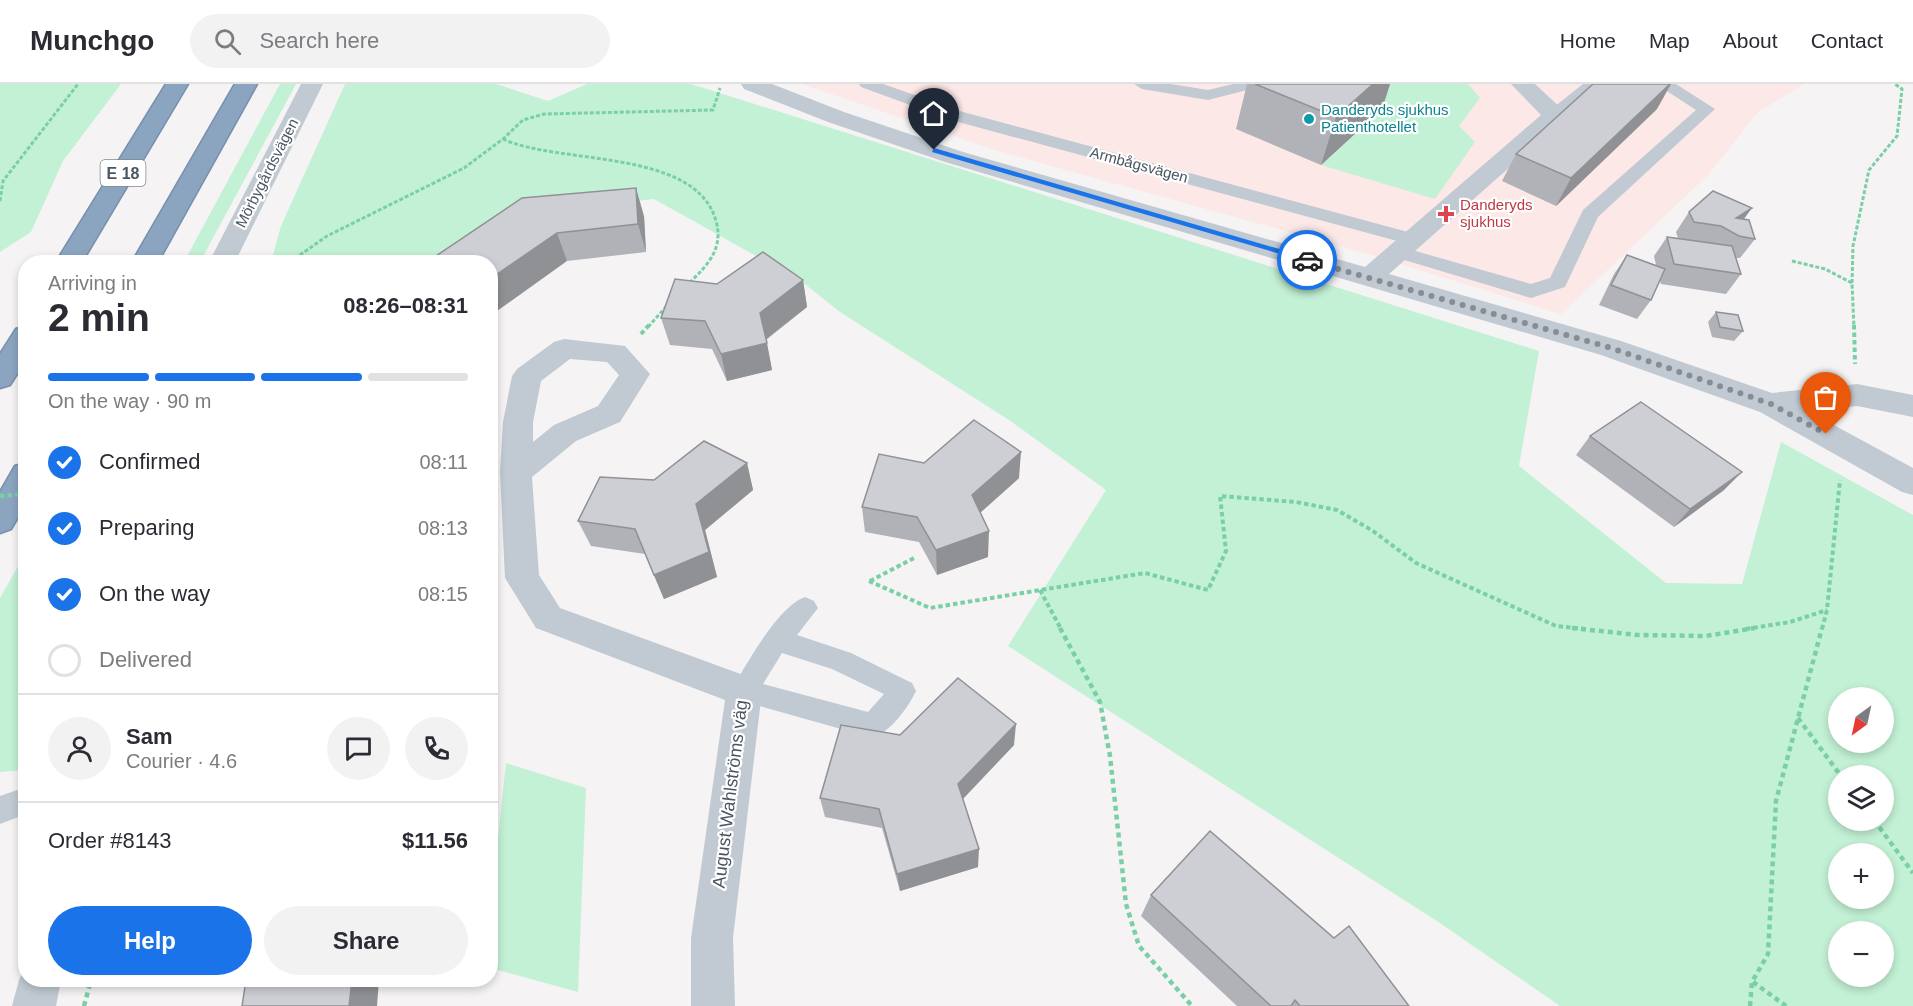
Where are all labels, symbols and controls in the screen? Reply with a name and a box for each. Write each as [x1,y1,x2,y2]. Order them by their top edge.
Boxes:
search box [190,14,610,68]
text: Munchgo [30,25,154,56]
icon: search [211,25,244,58]
text: Search here [259,28,379,53]
text: Home [1560,29,1616,52]
text: Map [1649,29,1690,52]
text: About [1723,29,1778,52]
text: Contact [1811,29,1883,52]
pin [908,88,959,150]
icon: home [917,97,950,130]
place label: Danderyds sjukhus Patienthotellet [1321,101,1449,135]
marker: Danderyds sjukhus Patienthotellet [1302,112,1316,126]
street label: Mörbygårdsvägen [232,115,301,230]
street label: Armbågsvägen [1088,143,1190,186]
road number: E 18 [100,160,146,186]
place label: Danderyds sjukhus [1460,196,1533,230]
marker: Danderyds sjukhus [1437,205,1455,223]
courier [1277,230,1337,290]
icon: car [1291,244,1324,277]
text: Arriving in [48,272,137,294]
text: 08:26–08:31 [343,293,468,318]
text: 2 min [48,296,150,339]
pin [1800,372,1851,434]
icon: bag [1809,381,1842,414]
text: On the way · 90 m [48,390,211,412]
icon: check [48,446,81,479]
text: Confirmed [99,449,200,474]
text: 08:11 [419,451,468,473]
icon: check [48,512,81,545]
text: Preparing [99,515,194,540]
text: 08:13 [418,517,468,539]
icon: check [48,578,81,611]
text: On the way [99,581,210,606]
text: 08:15 [418,583,468,605]
text: Delivered [99,647,192,672]
north arrow [1828,687,1894,753]
map controls [1828,687,1894,987]
street label: August Wahlströms väg [709,699,751,889]
button: person [48,717,111,780]
button: chat [327,717,390,780]
button: phone [405,717,468,780]
text: Sam [126,724,172,749]
text: Courier · 4.6 [126,750,237,772]
button: layers [1828,765,1894,831]
text: Order #8143 [48,828,172,853]
text: $11.56 [402,828,468,853]
button: + [1828,843,1894,909]
button: Help [48,906,252,975]
button: Share [264,906,468,975]
button: − [1828,921,1894,987]

